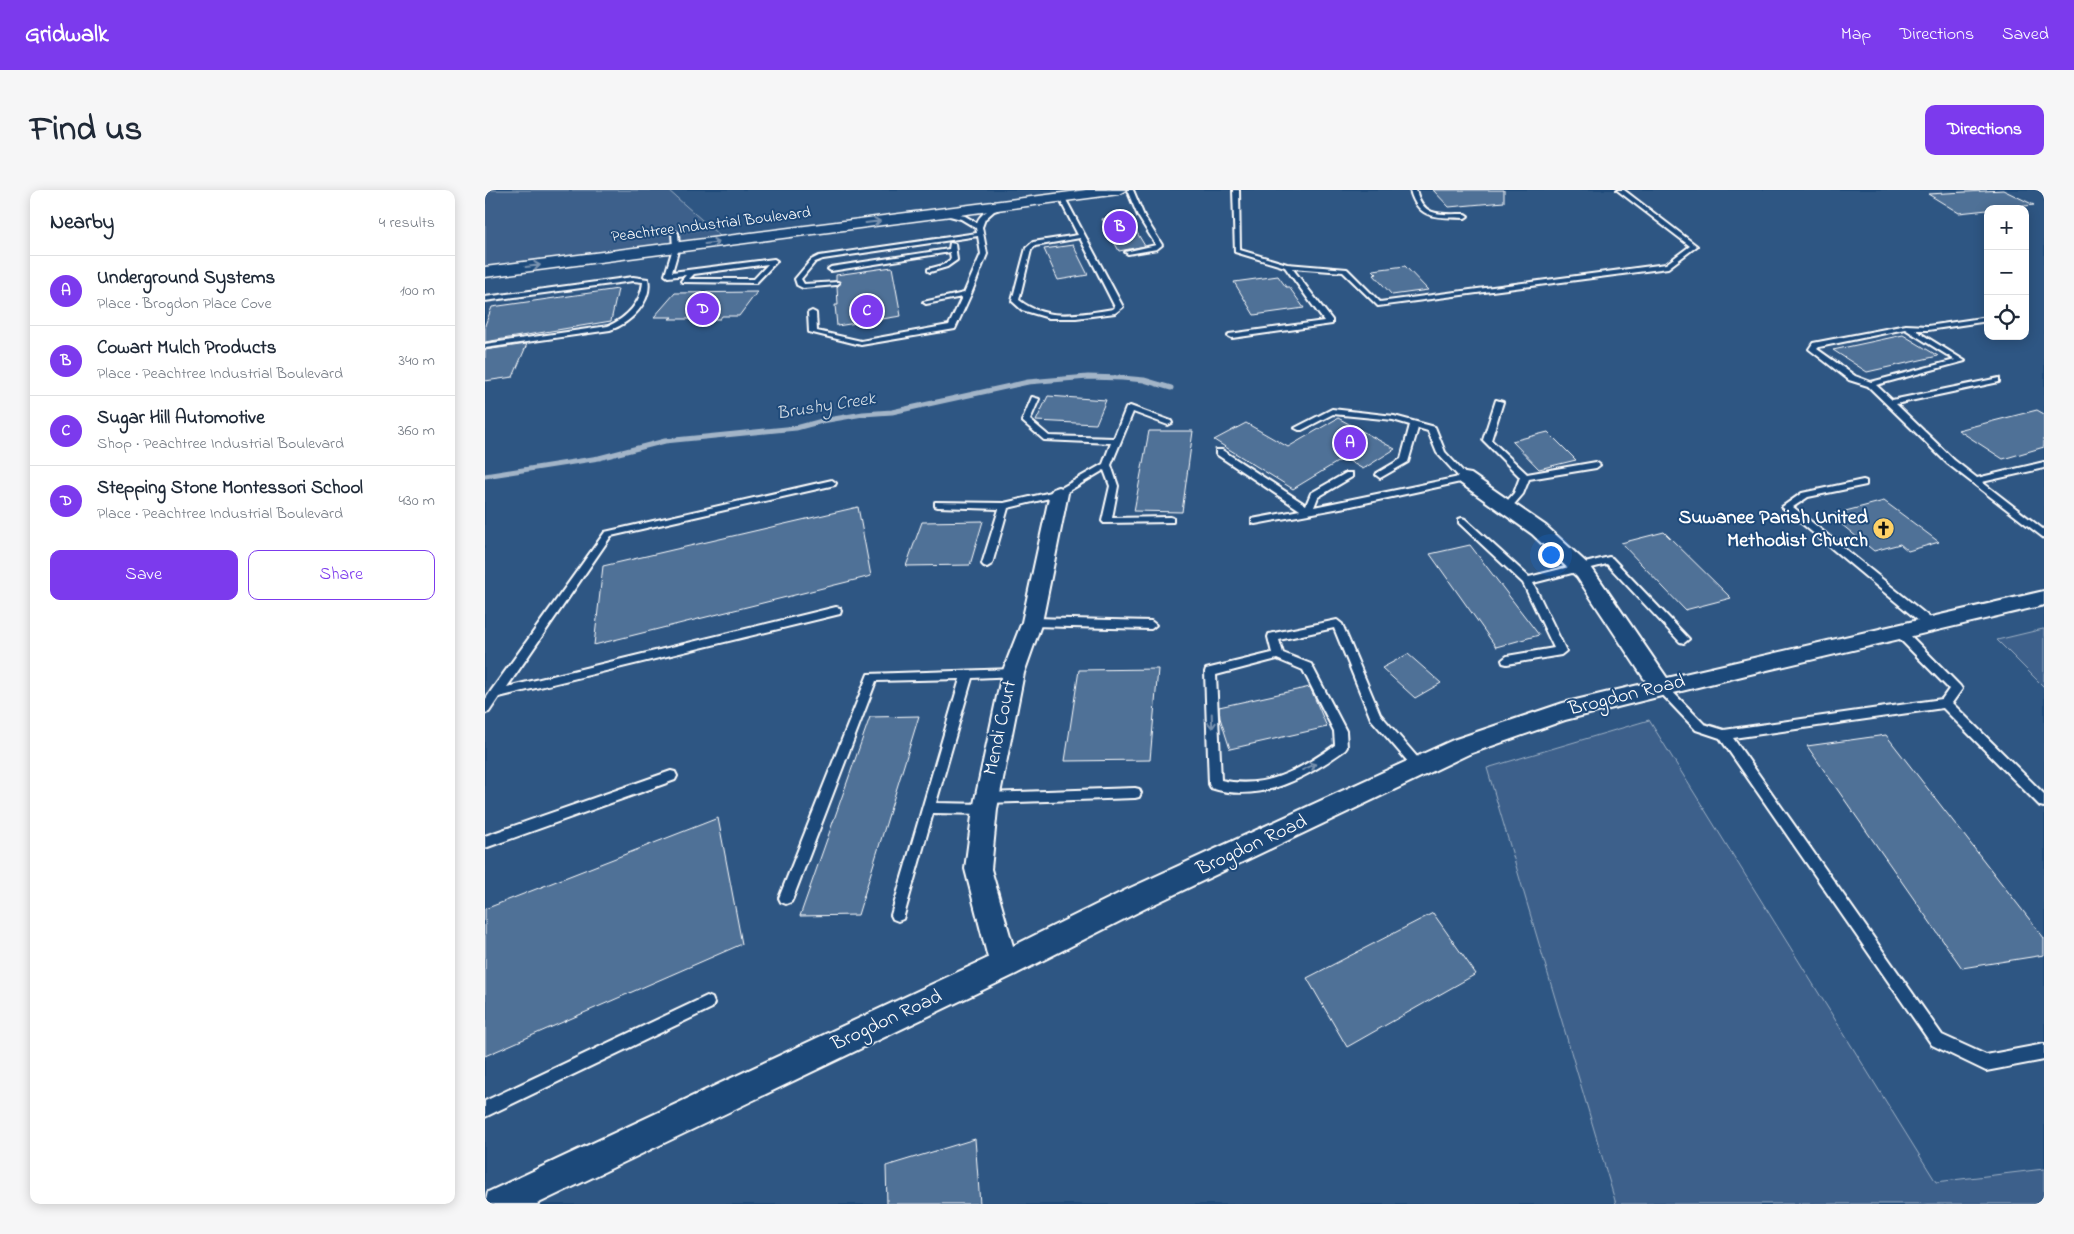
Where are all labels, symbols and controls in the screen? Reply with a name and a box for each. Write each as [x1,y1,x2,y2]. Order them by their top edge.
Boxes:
text: Gridwalk [25,18,109,53]
text: Map [1841,22,1871,48]
text: Directions [1899,22,1974,48]
text: Saved [2002,22,2049,48]
text: Find us [30,105,142,156]
button: Directions [1925,105,2044,155]
street label: Peachtree Industrial Boulevard [610,201,812,249]
map controls [1984,205,2029,340]
button: + [1984,205,2029,250]
text: Nearby [50,208,114,238]
pin: B [1104,208,1136,246]
text: 4 results [379,211,435,235]
one-way arrow [865,217,881,227]
one-way arrow [704,238,720,248]
button: − [1984,250,2029,295]
one-way arrow [525,261,541,271]
text: Underground Systems [97,265,275,292]
text: A [61,279,71,303]
text: 100 m [400,279,435,303]
pin: D [687,290,719,328]
text: Place · Brogdon Place Cove [97,292,272,316]
pin: C [851,292,883,330]
button: locate [1984,295,2029,340]
text: Cowart Mulch Products [97,335,276,362]
text: B [61,349,71,373]
text: 340 m [398,349,435,373]
text: Place · Peachtree Industrial Boulevard [97,362,343,386]
water label: Brushy Creek [775,386,878,428]
text: Sugar Hill Automotive [97,405,265,432]
text: C [62,419,70,443]
text: 360 m [398,419,435,443]
pin: A [1334,424,1366,462]
text: Shop · Peachtree Industrial Boulevard [97,432,344,456]
text: Stepping Stone Montessori School [97,475,363,502]
text: D [60,489,72,513]
text: 430 m [398,489,435,513]
text: Place · Peachtree Industrial Boulevard [97,502,343,526]
place label: Suwanee Parish United Methodist Church [1678,504,1869,556]
church icon: Suwanee Parish United Methodist Church [1872,517,1896,541]
your location [1538,542,1564,568]
button: Save [50,550,238,600]
button: Share [248,550,435,600]
street label: Brogdon Road [1565,668,1689,726]
street label: Mendi Court [977,678,1025,778]
one-way arrow [1208,713,1217,729]
one-way arrow [1301,762,1316,772]
street label: Brogdon Road [1191,808,1313,886]
street label: Brogdon Road [826,983,948,1061]

